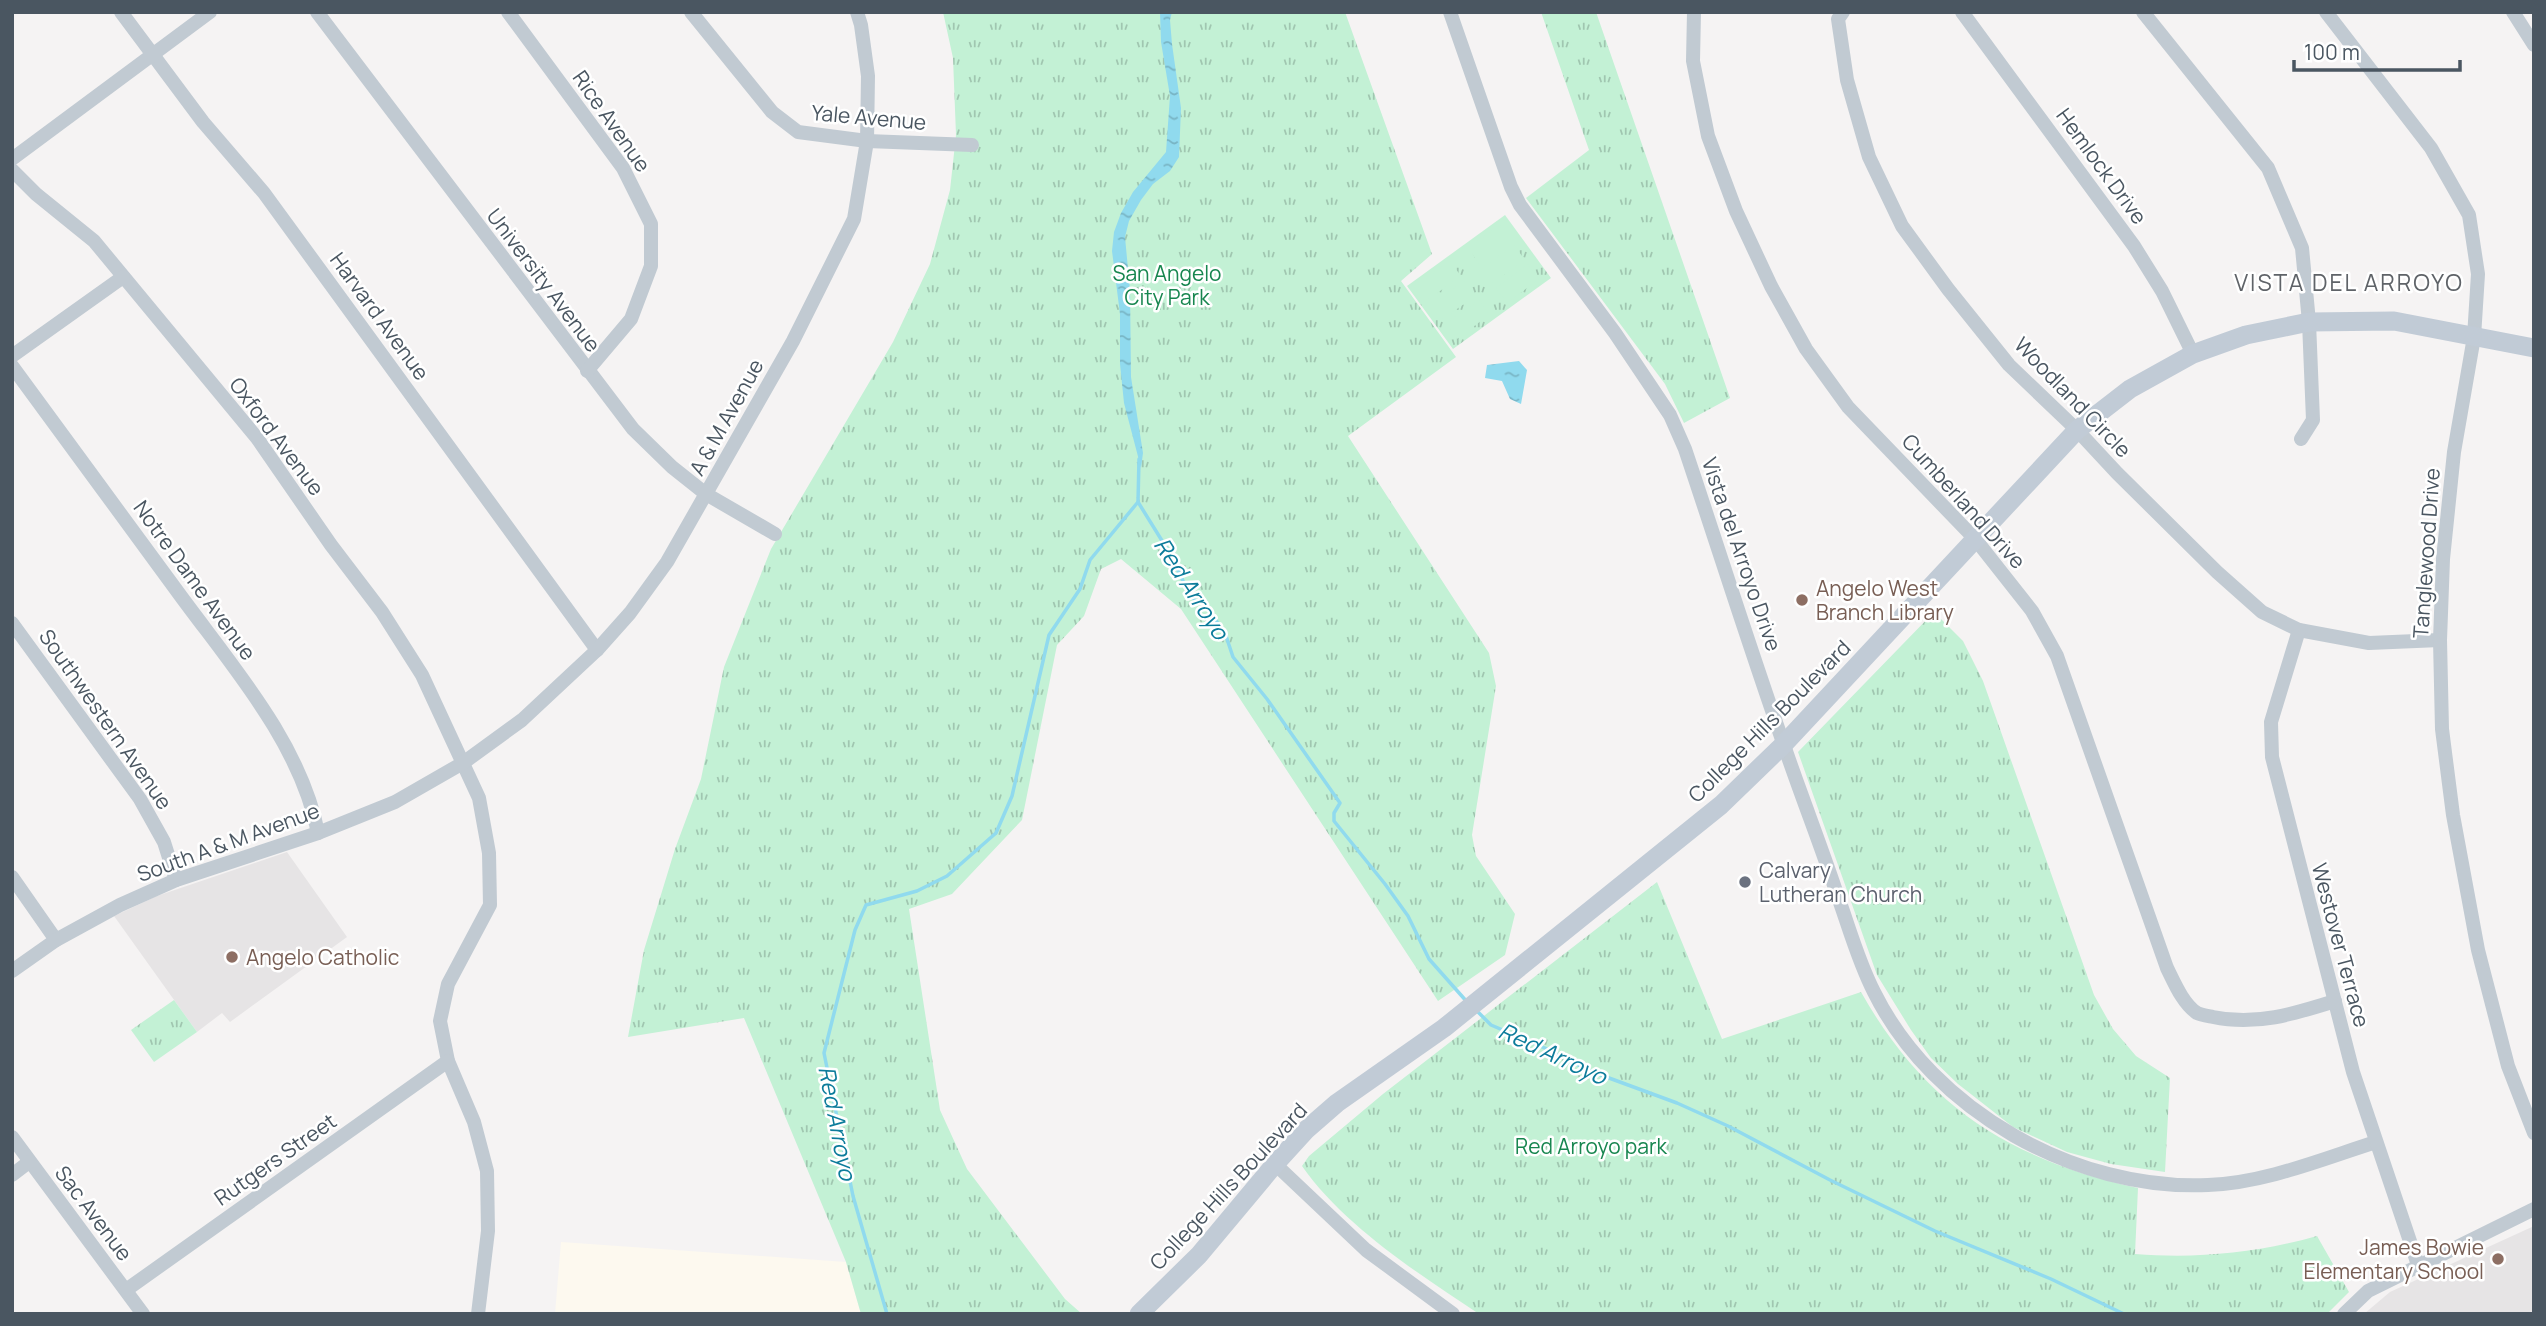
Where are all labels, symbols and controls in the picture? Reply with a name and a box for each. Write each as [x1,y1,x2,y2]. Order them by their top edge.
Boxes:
scale bar [2294,28,2460,72]
text: 100 m [2304,38,2360,66]
street label: Rice Avenue [567,65,657,177]
street label: Yale Avenue [811,98,927,136]
street label: Hemlock Drive [2050,102,2154,230]
street label: University Avenue [481,202,607,358]
street label: Harvard Avenue [324,247,436,385]
park label: San Angelo City Park [1112,259,1222,311]
district label: VISTA DEL ARROYO [2234,266,2464,298]
street label: Woodland Circle [2008,331,2138,463]
street label: A & M Avenue [682,354,770,480]
street label: Oxford Avenue [223,371,331,501]
street label: Cumberland Drive [1896,428,2032,574]
street label: Vista del Arroyo Drive [1696,454,1788,654]
street label: Tanglewood Drive [2406,467,2446,639]
street label: Notre Dame Avenue [128,495,262,665]
water label: Red Arroyo [1147,531,1238,646]
place label: Angelo West Branch Library [1816,574,1954,626]
marker: Angelo West Branch Library [1794,592,1810,608]
street label: Southwestern Avenue [33,623,179,815]
street label: College Hills Boulevard [1682,634,1856,808]
street label: South A & M Avenue [133,796,323,888]
place label: Calvary Lutheran Church [1759,856,1922,908]
street label: Westover Terrace [2306,860,2376,1030]
marker: Calvary Lutheran Church [1737,874,1753,890]
place label: Angelo Catholic [246,943,399,971]
marker: Angelo Catholic [224,949,240,965]
water label: Red Arroyo [1494,1014,1613,1092]
water label: Red Arroyo [811,1063,865,1184]
street label: College Hills Boulevard [1143,1096,1313,1276]
street label: Rutgers Street [208,1107,342,1211]
park label: Red Arroyo park [1515,1132,1667,1160]
street label: Sac Avenue [49,1160,139,1266]
place label: James Bowie Elementary School [2303,1233,2484,1285]
marker: James Bowie Elementary School [2490,1251,2506,1267]

